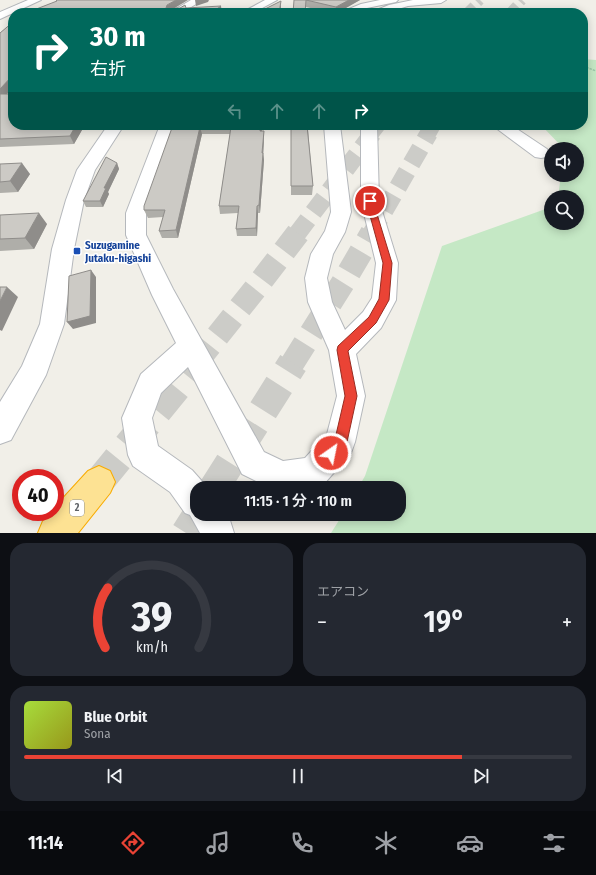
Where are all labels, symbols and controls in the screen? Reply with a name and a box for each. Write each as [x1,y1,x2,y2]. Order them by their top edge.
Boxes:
text: 30 m [90,20,146,53]
icon: right [24,24,76,76]
text: 右折 [90,58,126,80]
icon: left [224,100,246,122]
icon: ahead [266,100,288,122]
icon: ahead [308,100,330,122]
icon: right [350,100,372,122]
map controls [544,142,584,230]
button: sound [544,142,584,182]
pin [353,184,387,218]
icon: arrive [359,190,381,212]
button: search [544,190,584,230]
place label: Suzugamine Jutaku-higashi [84,239,151,265]
marker: Suzugamine Jutaku-higashi [72,246,82,256]
position arrow [310,432,352,474]
speed limit sign: 40 [12,469,64,521]
text: 11:15 · 1 分 · 110 m [244,492,352,510]
road number: 2 [70,500,84,516]
text: エアコン [317,584,369,599]
text: 39 [130,591,172,641]
text: 19° [424,604,465,640]
text: − [317,609,327,636]
text: + [562,609,572,636]
text: km/h [136,638,167,655]
text: Blue Orbit [84,708,147,726]
text: Sona [84,726,111,741]
icon: previous [104,765,126,787]
icon: pause [287,765,309,787]
icon: next [470,765,492,787]
icon: directions [119,829,147,857]
icon: music [204,829,232,857]
icon: phone [288,829,316,857]
icon: climate [372,829,400,857]
icon: car [456,829,484,857]
icon: filters [540,829,568,857]
text: 11:14 [28,832,63,854]

